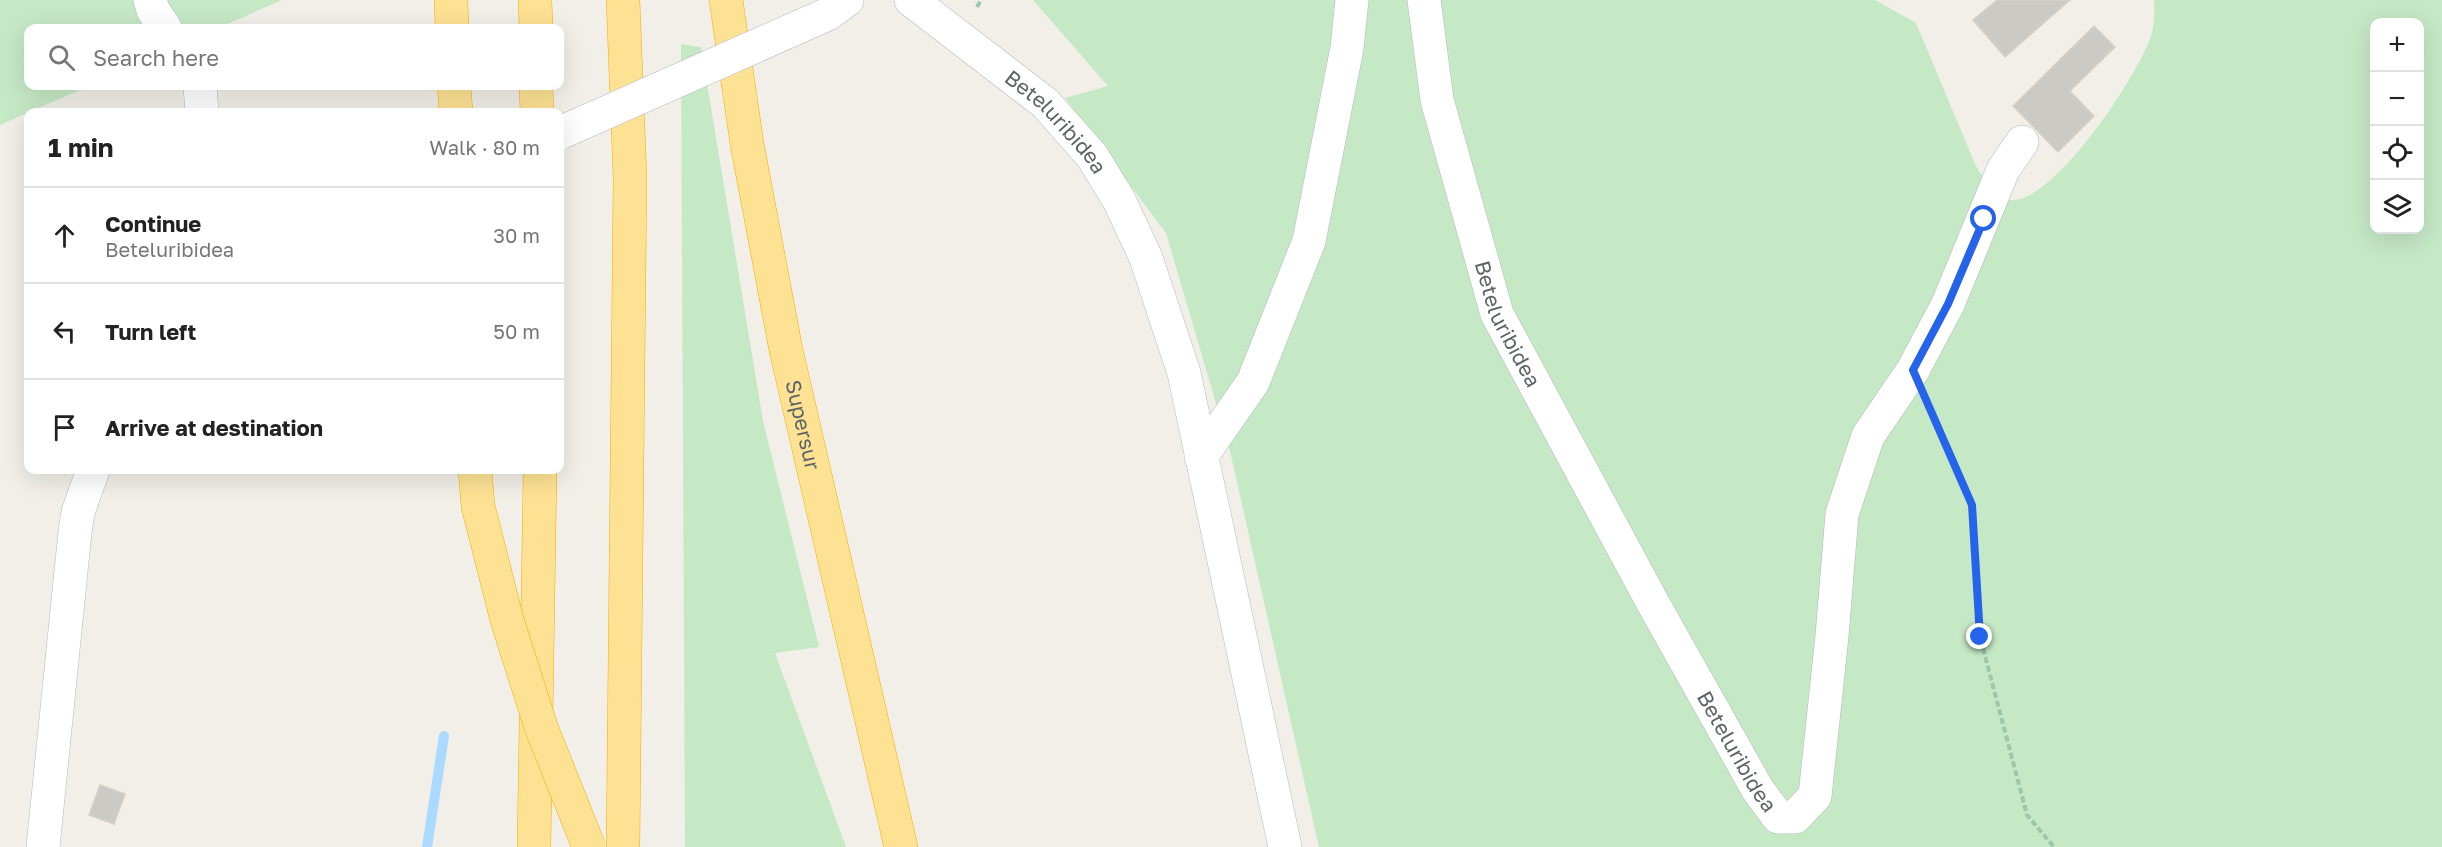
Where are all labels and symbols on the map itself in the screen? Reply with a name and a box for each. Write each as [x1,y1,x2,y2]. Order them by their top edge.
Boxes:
street label: Beteluribidea [1000,64,1112,178]
route start [1970,205,1996,231]
street label: Beteluribidea [1470,258,1547,391]
street label: Supersur [780,377,826,472]
route end [1966,623,1992,649]
street label: Beteluribidea [1692,686,1783,817]

